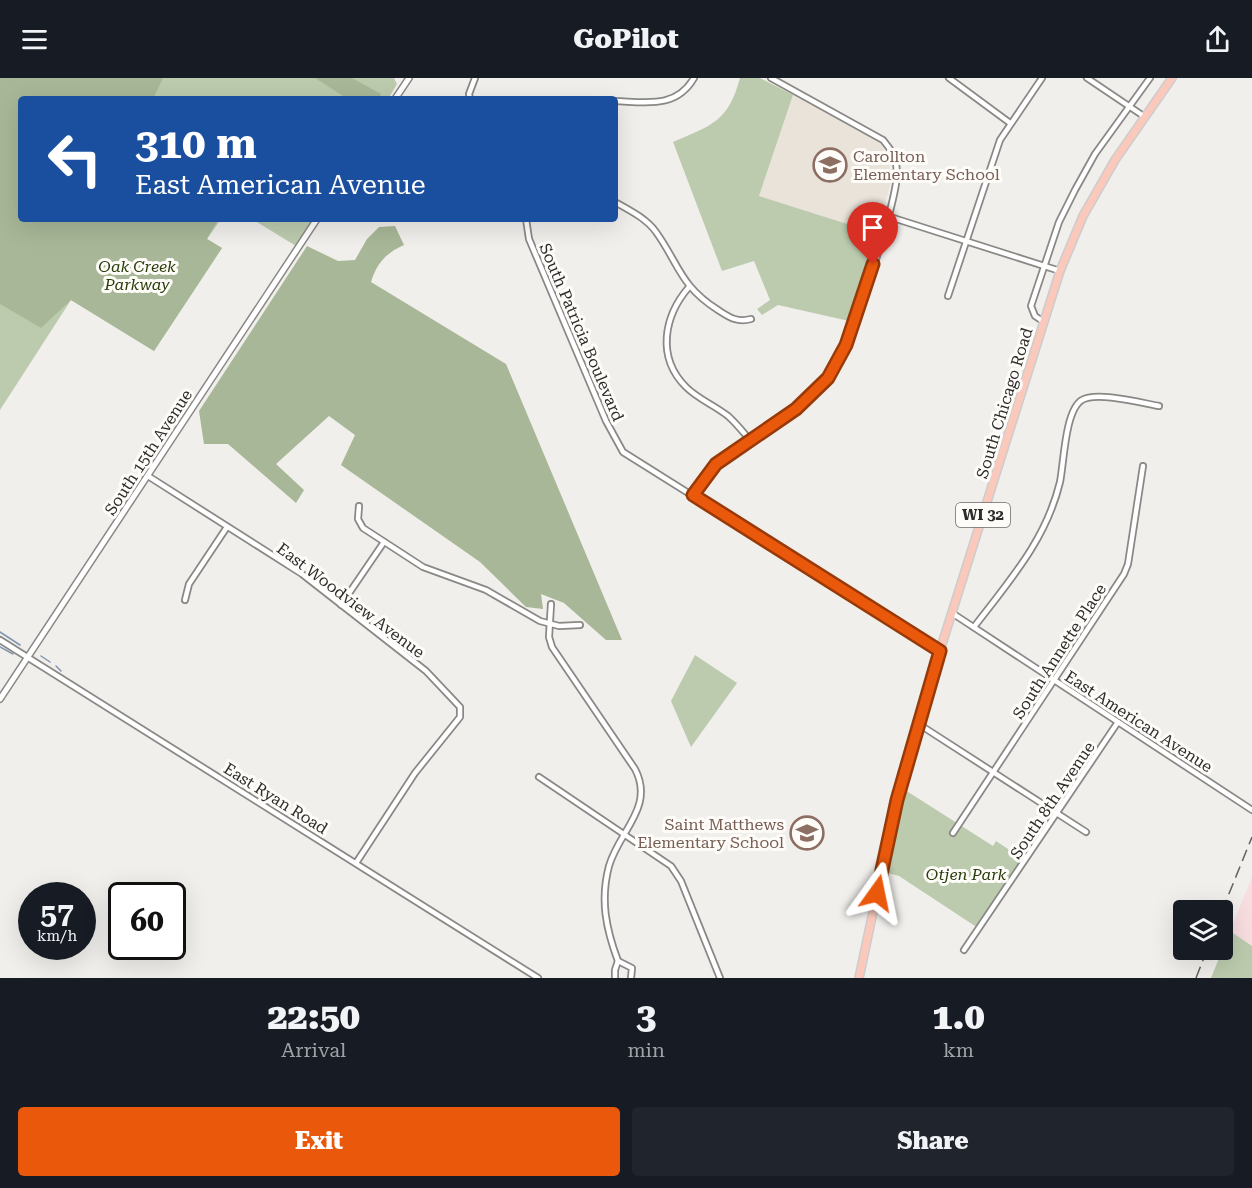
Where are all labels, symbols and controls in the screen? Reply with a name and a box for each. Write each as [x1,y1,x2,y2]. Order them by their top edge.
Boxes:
icon: menu [18,23,51,56]
text: GoPilot [573,23,679,55]
icon: share [1201,23,1234,56]
text: 310 m [135,119,257,168]
icon: left [36,120,114,198]
school or university icon: Carollton Elementary School [812,147,848,183]
place label: Carollton Elementary School [853,147,1000,184]
text: East American Avenue [135,169,426,201]
pin [847,202,898,264]
icon: arrive [856,211,889,244]
street label: South Patricia Boulevard [535,240,628,424]
park label: Oak Creek Parkway [98,257,176,294]
street label: South Chicago Road [972,325,1036,481]
street label: South 15th Avenue [101,386,196,519]
road number: WI 32 [956,503,1010,527]
street label: East Woodview Avenue [273,539,428,662]
street label: South Annette Place [1009,580,1110,722]
street label: East American Avenue [1061,667,1216,776]
street label: South 8th Avenue [1006,738,1099,862]
street label: East Ryan Road [220,759,331,838]
place label: Saint Matthews Elementary School [637,815,784,852]
school or university icon: Saint Matthews Elementary School [789,815,825,851]
position arrow [845,861,909,925]
park label: Otjen Park [926,865,1007,884]
speed limit sign: 60 [108,882,186,960]
text: 57 [40,896,74,931]
map controls [1173,900,1233,960]
button: layers [1173,900,1233,960]
text: km/h [37,927,77,945]
text: 22:50 [267,996,360,1038]
text: 3 [636,996,656,1038]
text: 1.0 [932,996,985,1038]
text: Arrival [281,1038,346,1062]
text: min [627,1038,665,1062]
text: km [943,1038,974,1062]
button: Exit [18,1107,620,1176]
button: Share [632,1107,1234,1176]

